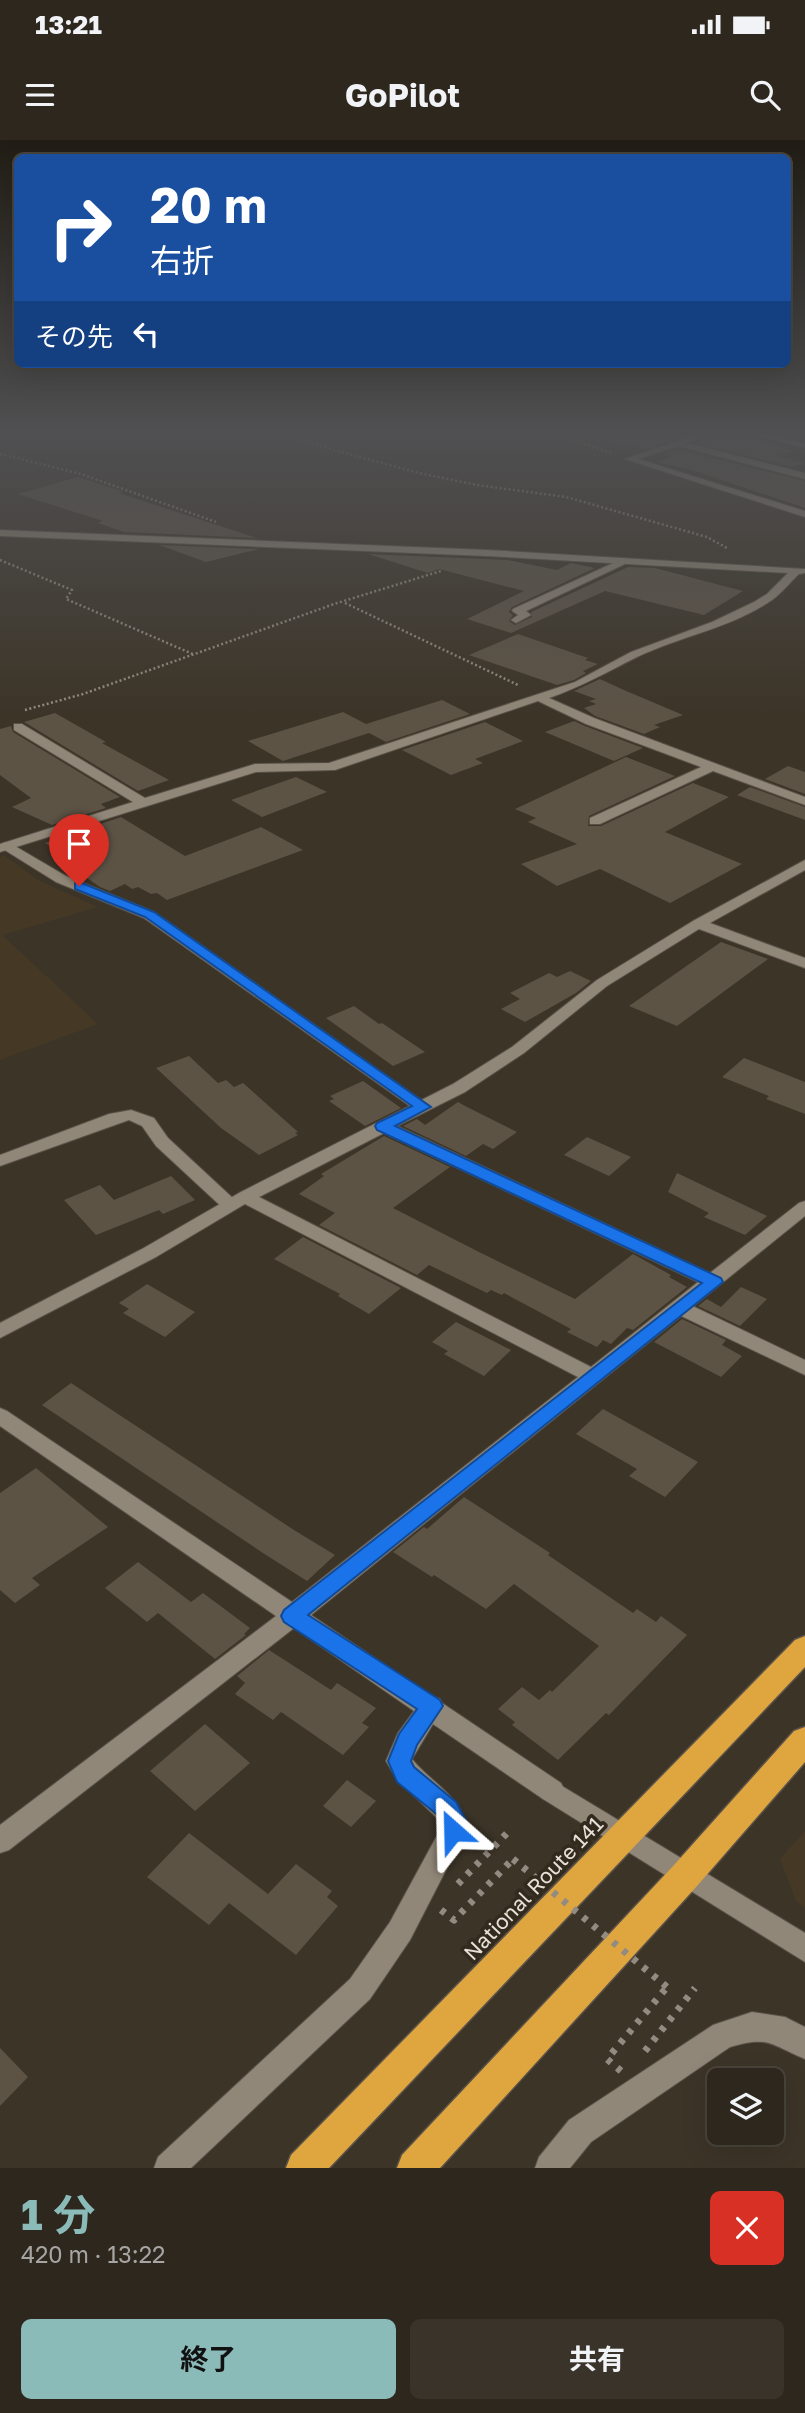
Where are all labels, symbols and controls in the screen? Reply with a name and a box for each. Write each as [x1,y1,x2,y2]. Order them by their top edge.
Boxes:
text: 13:21 [35,9,102,40]
icon: menu [21,76,59,114]
text: GoPilot [345,76,460,114]
icon: search [746,76,784,114]
text: 20 m [150,175,267,234]
icon: right [35,182,126,273]
text: 右折 [150,241,214,279]
icon: left [127,315,165,353]
text: その先 [35,321,113,352]
pin [49,814,109,886]
icon: arrive [60,825,98,863]
position arrow [416,1794,490,1868]
street label: National Route 141 [458,1811,608,1965]
map controls [707,2068,784,2145]
button: layers [707,2068,784,2145]
text: 1 分 [21,2189,95,2239]
button: close [710,2191,784,2265]
text: 420 m · 13:22 [21,2240,165,2268]
button: 終了 [21,2319,396,2399]
button: 共有 [410,2319,784,2399]

